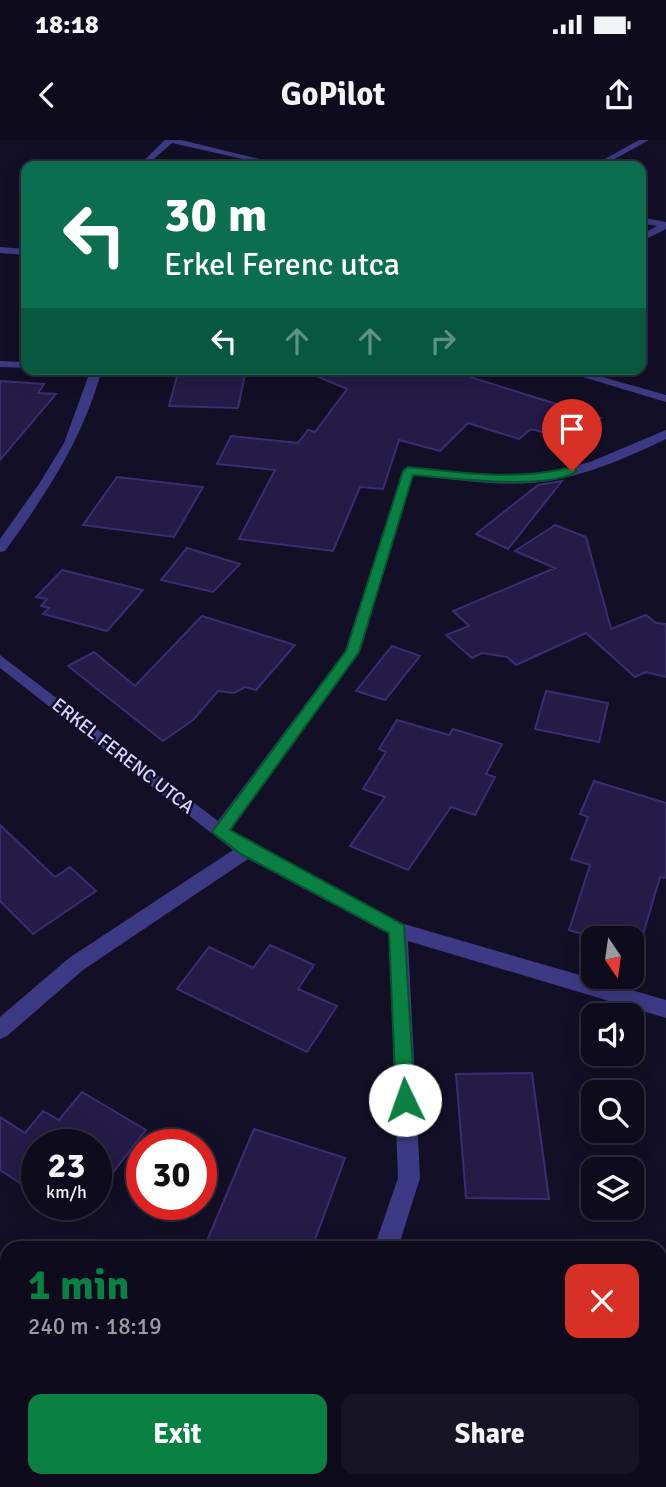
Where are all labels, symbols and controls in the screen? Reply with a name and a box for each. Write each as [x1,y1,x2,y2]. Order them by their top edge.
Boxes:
text: 18:18 [35,9,99,41]
text: GoPilot [281,75,385,114]
icon: back [28,76,66,114]
icon: share [600,76,638,114]
text: 30 m [164,185,267,245]
icon: left [49,189,140,280]
text: Erkel Ferenc utca [164,245,400,284]
icon: left [205,322,243,360]
icon: ahead [278,322,316,360]
icon: ahead [351,322,389,360]
icon: right [424,322,462,360]
pin [542,399,602,471]
icon: arrive [553,410,591,448]
street label: ERKEL FERENC UTCA [47,693,199,819]
north arrow [581,926,644,989]
map controls [581,926,644,1220]
button: sound [581,1003,644,1066]
position arrow [368,1063,442,1137]
button: search [581,1080,644,1143]
speed limit sign: 30 [126,1129,217,1220]
text: 23 [48,1144,85,1187]
button: layers [581,1157,644,1220]
text: km/h [46,1181,87,1203]
text: 1 min [28,1260,129,1311]
button: close [565,1264,639,1338]
text: 240 m · 18:19 [28,1312,162,1341]
button: Exit [28,1394,327,1474]
button: Share [341,1394,639,1474]

